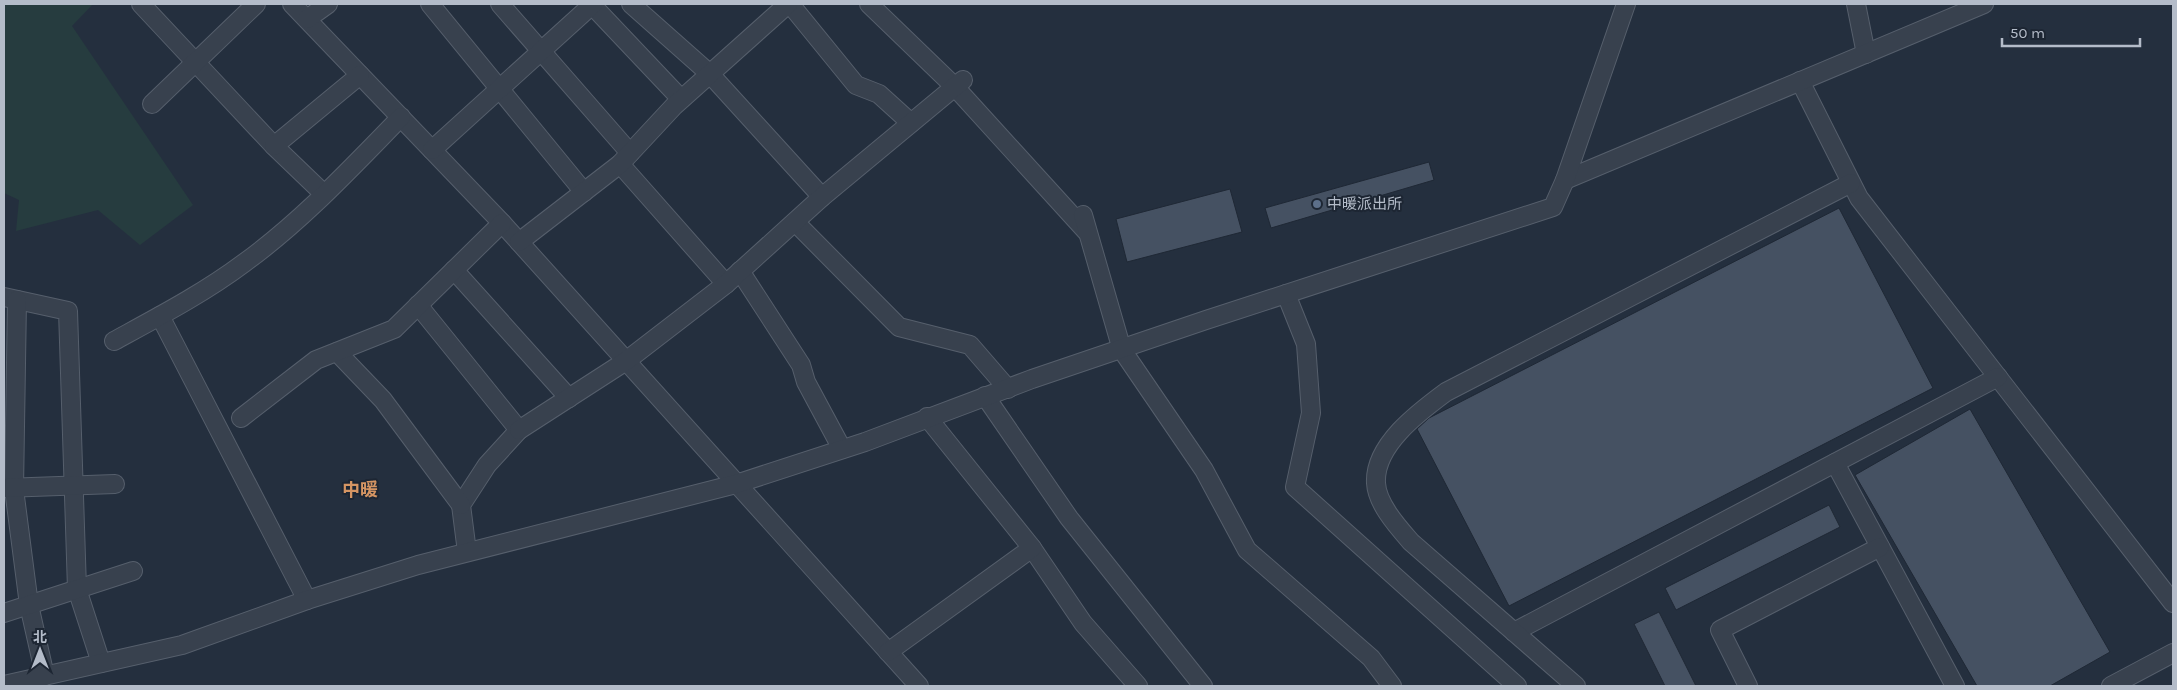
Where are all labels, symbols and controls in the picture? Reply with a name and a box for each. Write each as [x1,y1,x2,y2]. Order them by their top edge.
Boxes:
scale bar [2002,15,2140,47]
text: 50 m [2010,24,2045,42]
place label: 中暖派出所 [1327,195,1402,213]
marker: 中暖派出所 [1311,198,1323,210]
district label: 中暖 [342,479,378,501]
north arrow [15,625,65,675]
text: 北 [33,629,47,646]

